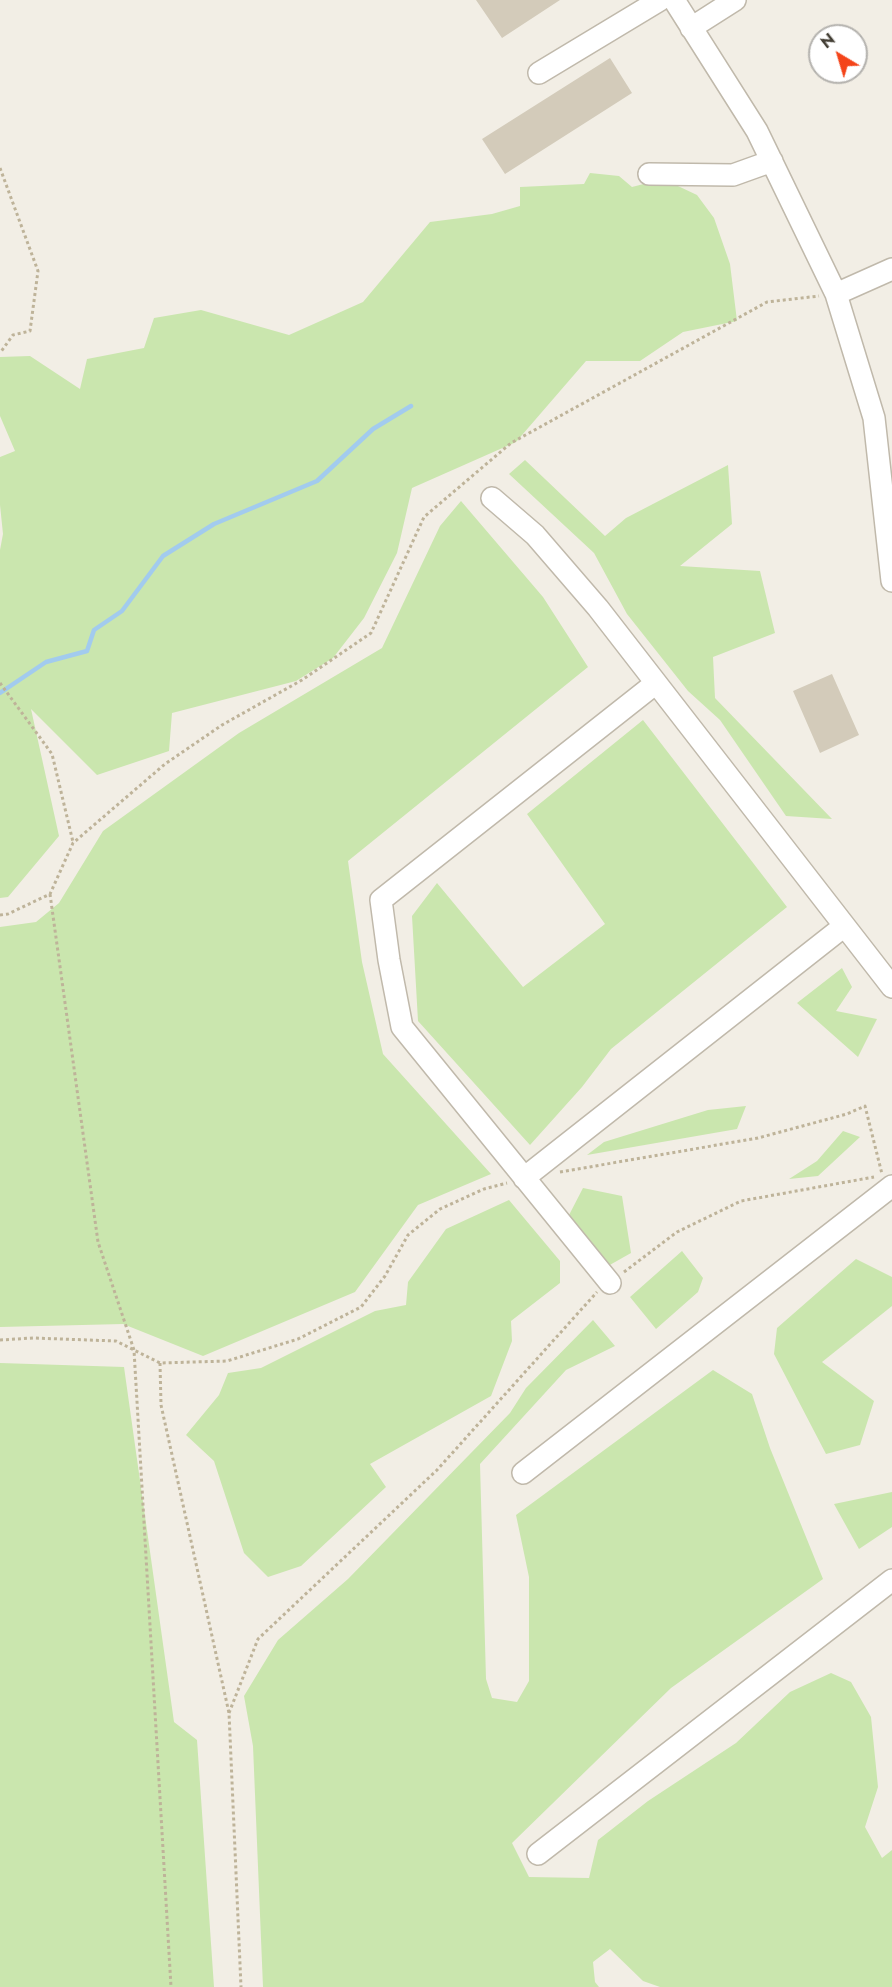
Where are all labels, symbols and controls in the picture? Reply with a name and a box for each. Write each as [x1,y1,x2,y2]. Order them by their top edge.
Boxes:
north arrow [808,24,868,84]
text: N [816,28,840,54]

